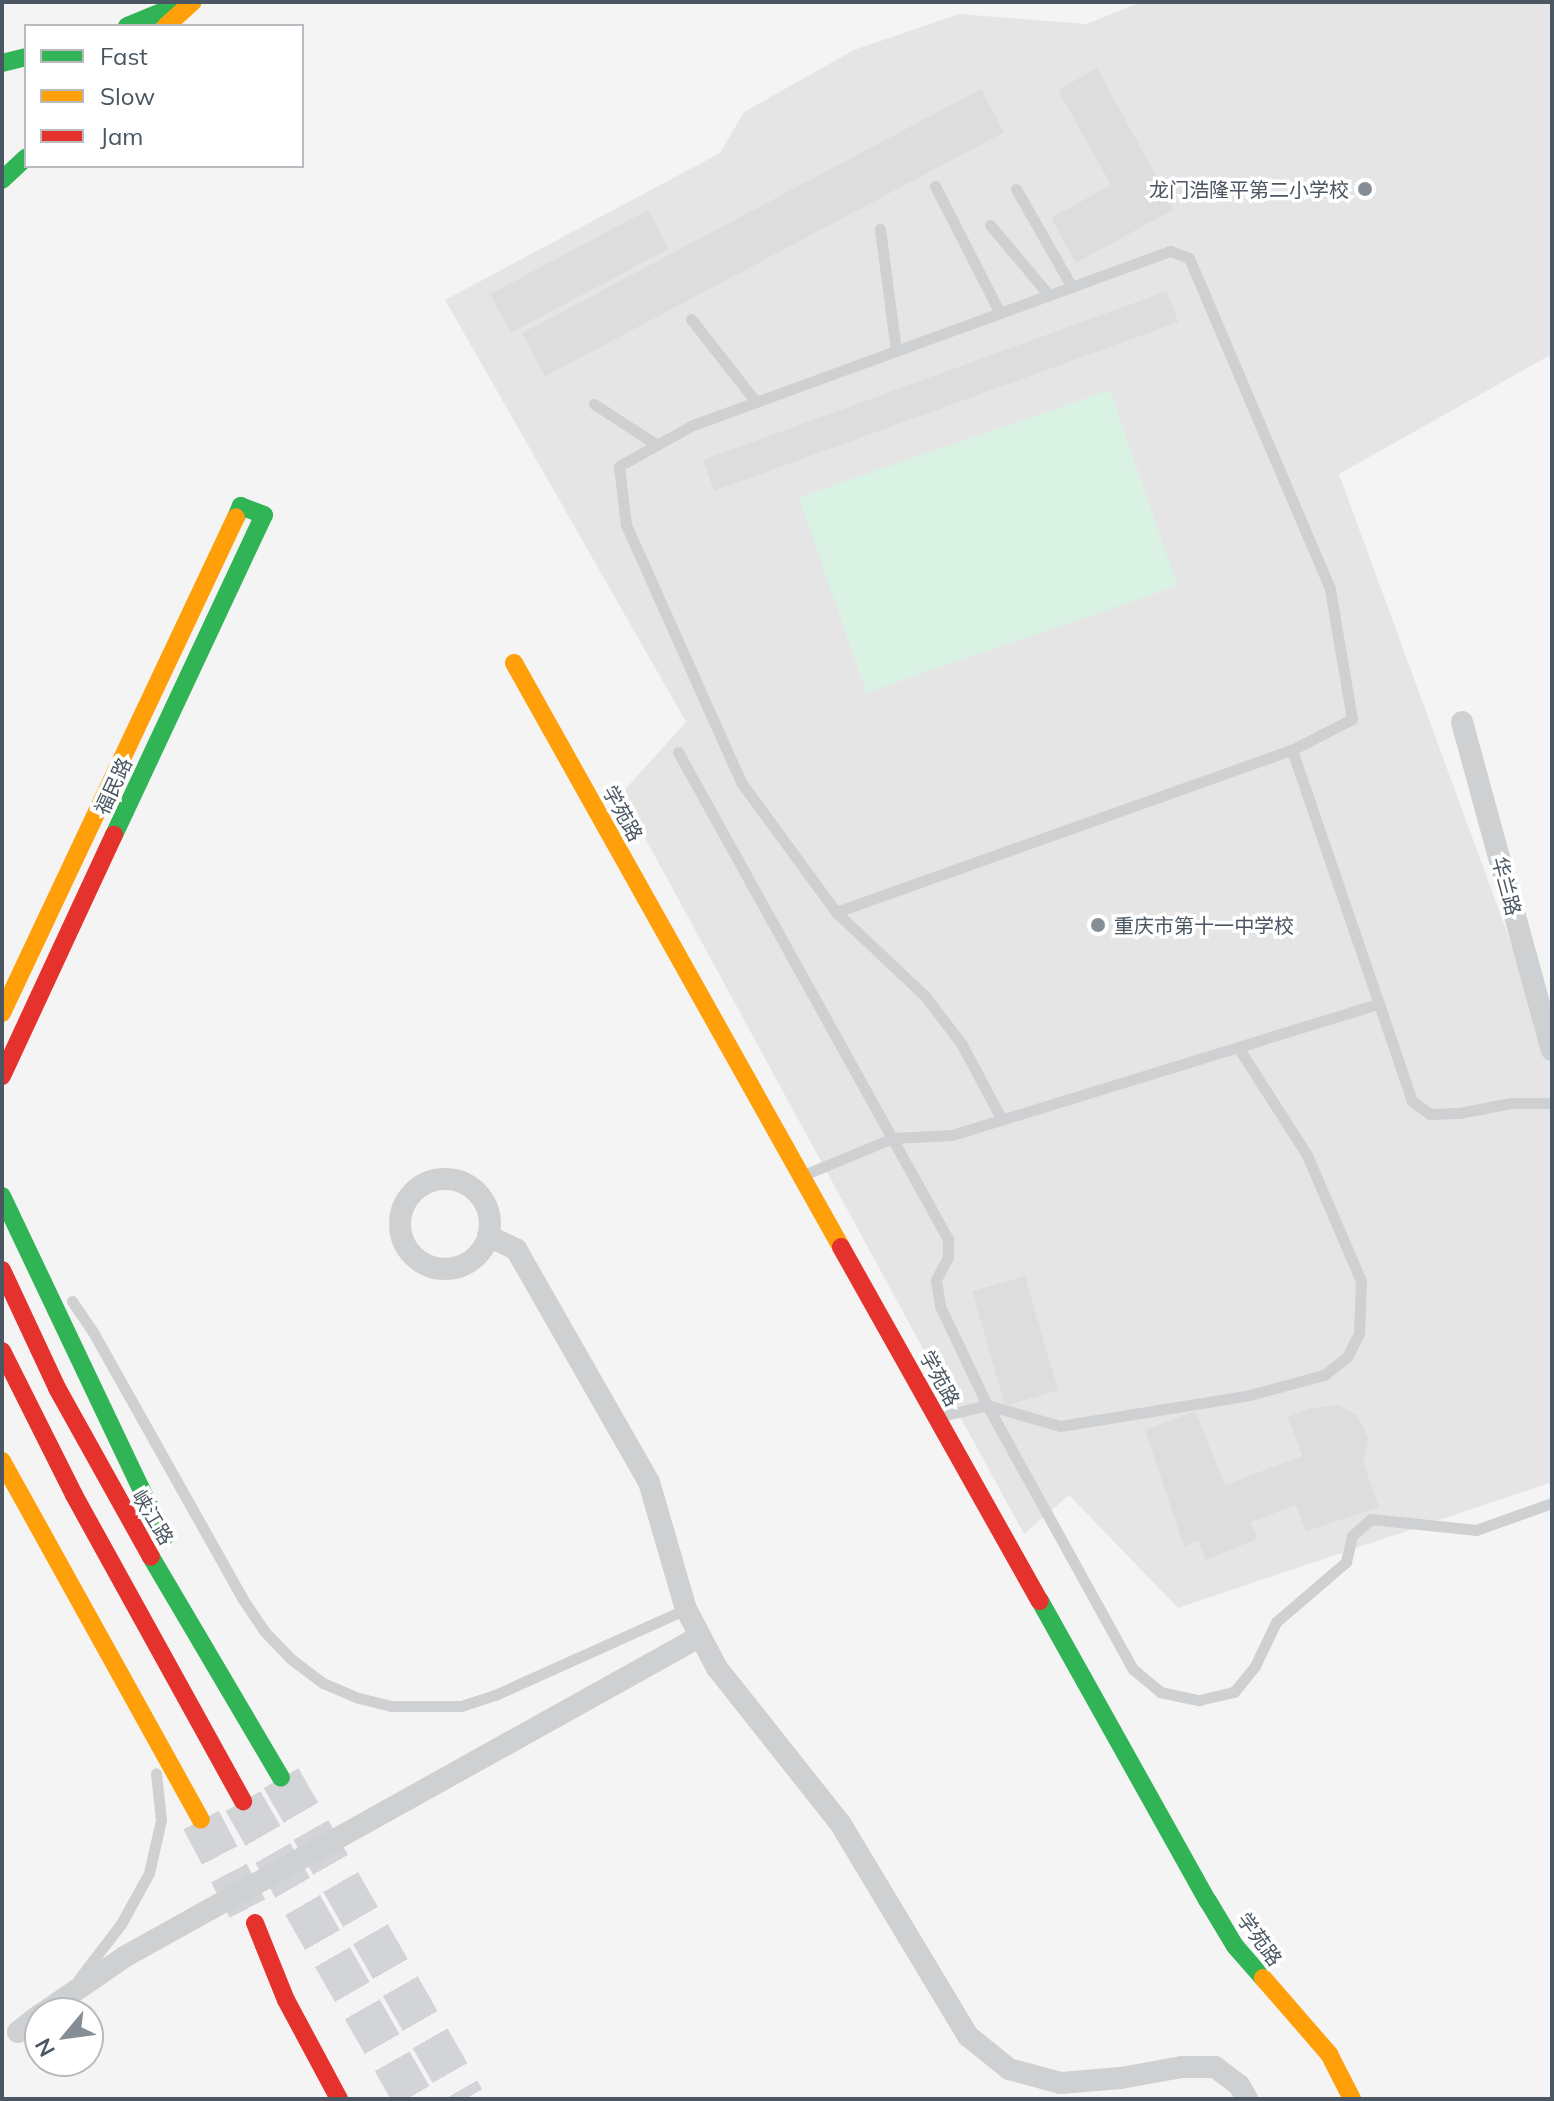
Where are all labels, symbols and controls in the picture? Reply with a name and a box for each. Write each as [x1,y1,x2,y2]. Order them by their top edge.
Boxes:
legend [24,24,304,168]
text: Fast [100,41,148,71]
text: Slow [100,81,155,111]
text: Jam [100,121,143,151]
place label: 龙门浩隆平第二小学校 [1149,177,1349,201]
marker: 龙门浩隆平第二小学校 [1356,180,1374,198]
street label: 福民路 [89,754,137,818]
street label: 学苑路 [598,781,648,845]
street label: 华兰路 [1488,854,1526,918]
place label: 重庆市第十一中学校 [1114,913,1294,937]
marker: 重庆市第十一中学校 [1089,916,1107,934]
street label: 学苑路 [915,1346,965,1410]
street label: 峡江路 [127,1485,179,1549]
street label: 学苑路 [1233,1908,1287,1970]
north arrow [24,1997,104,2077]
text: N [28,2034,61,2062]

